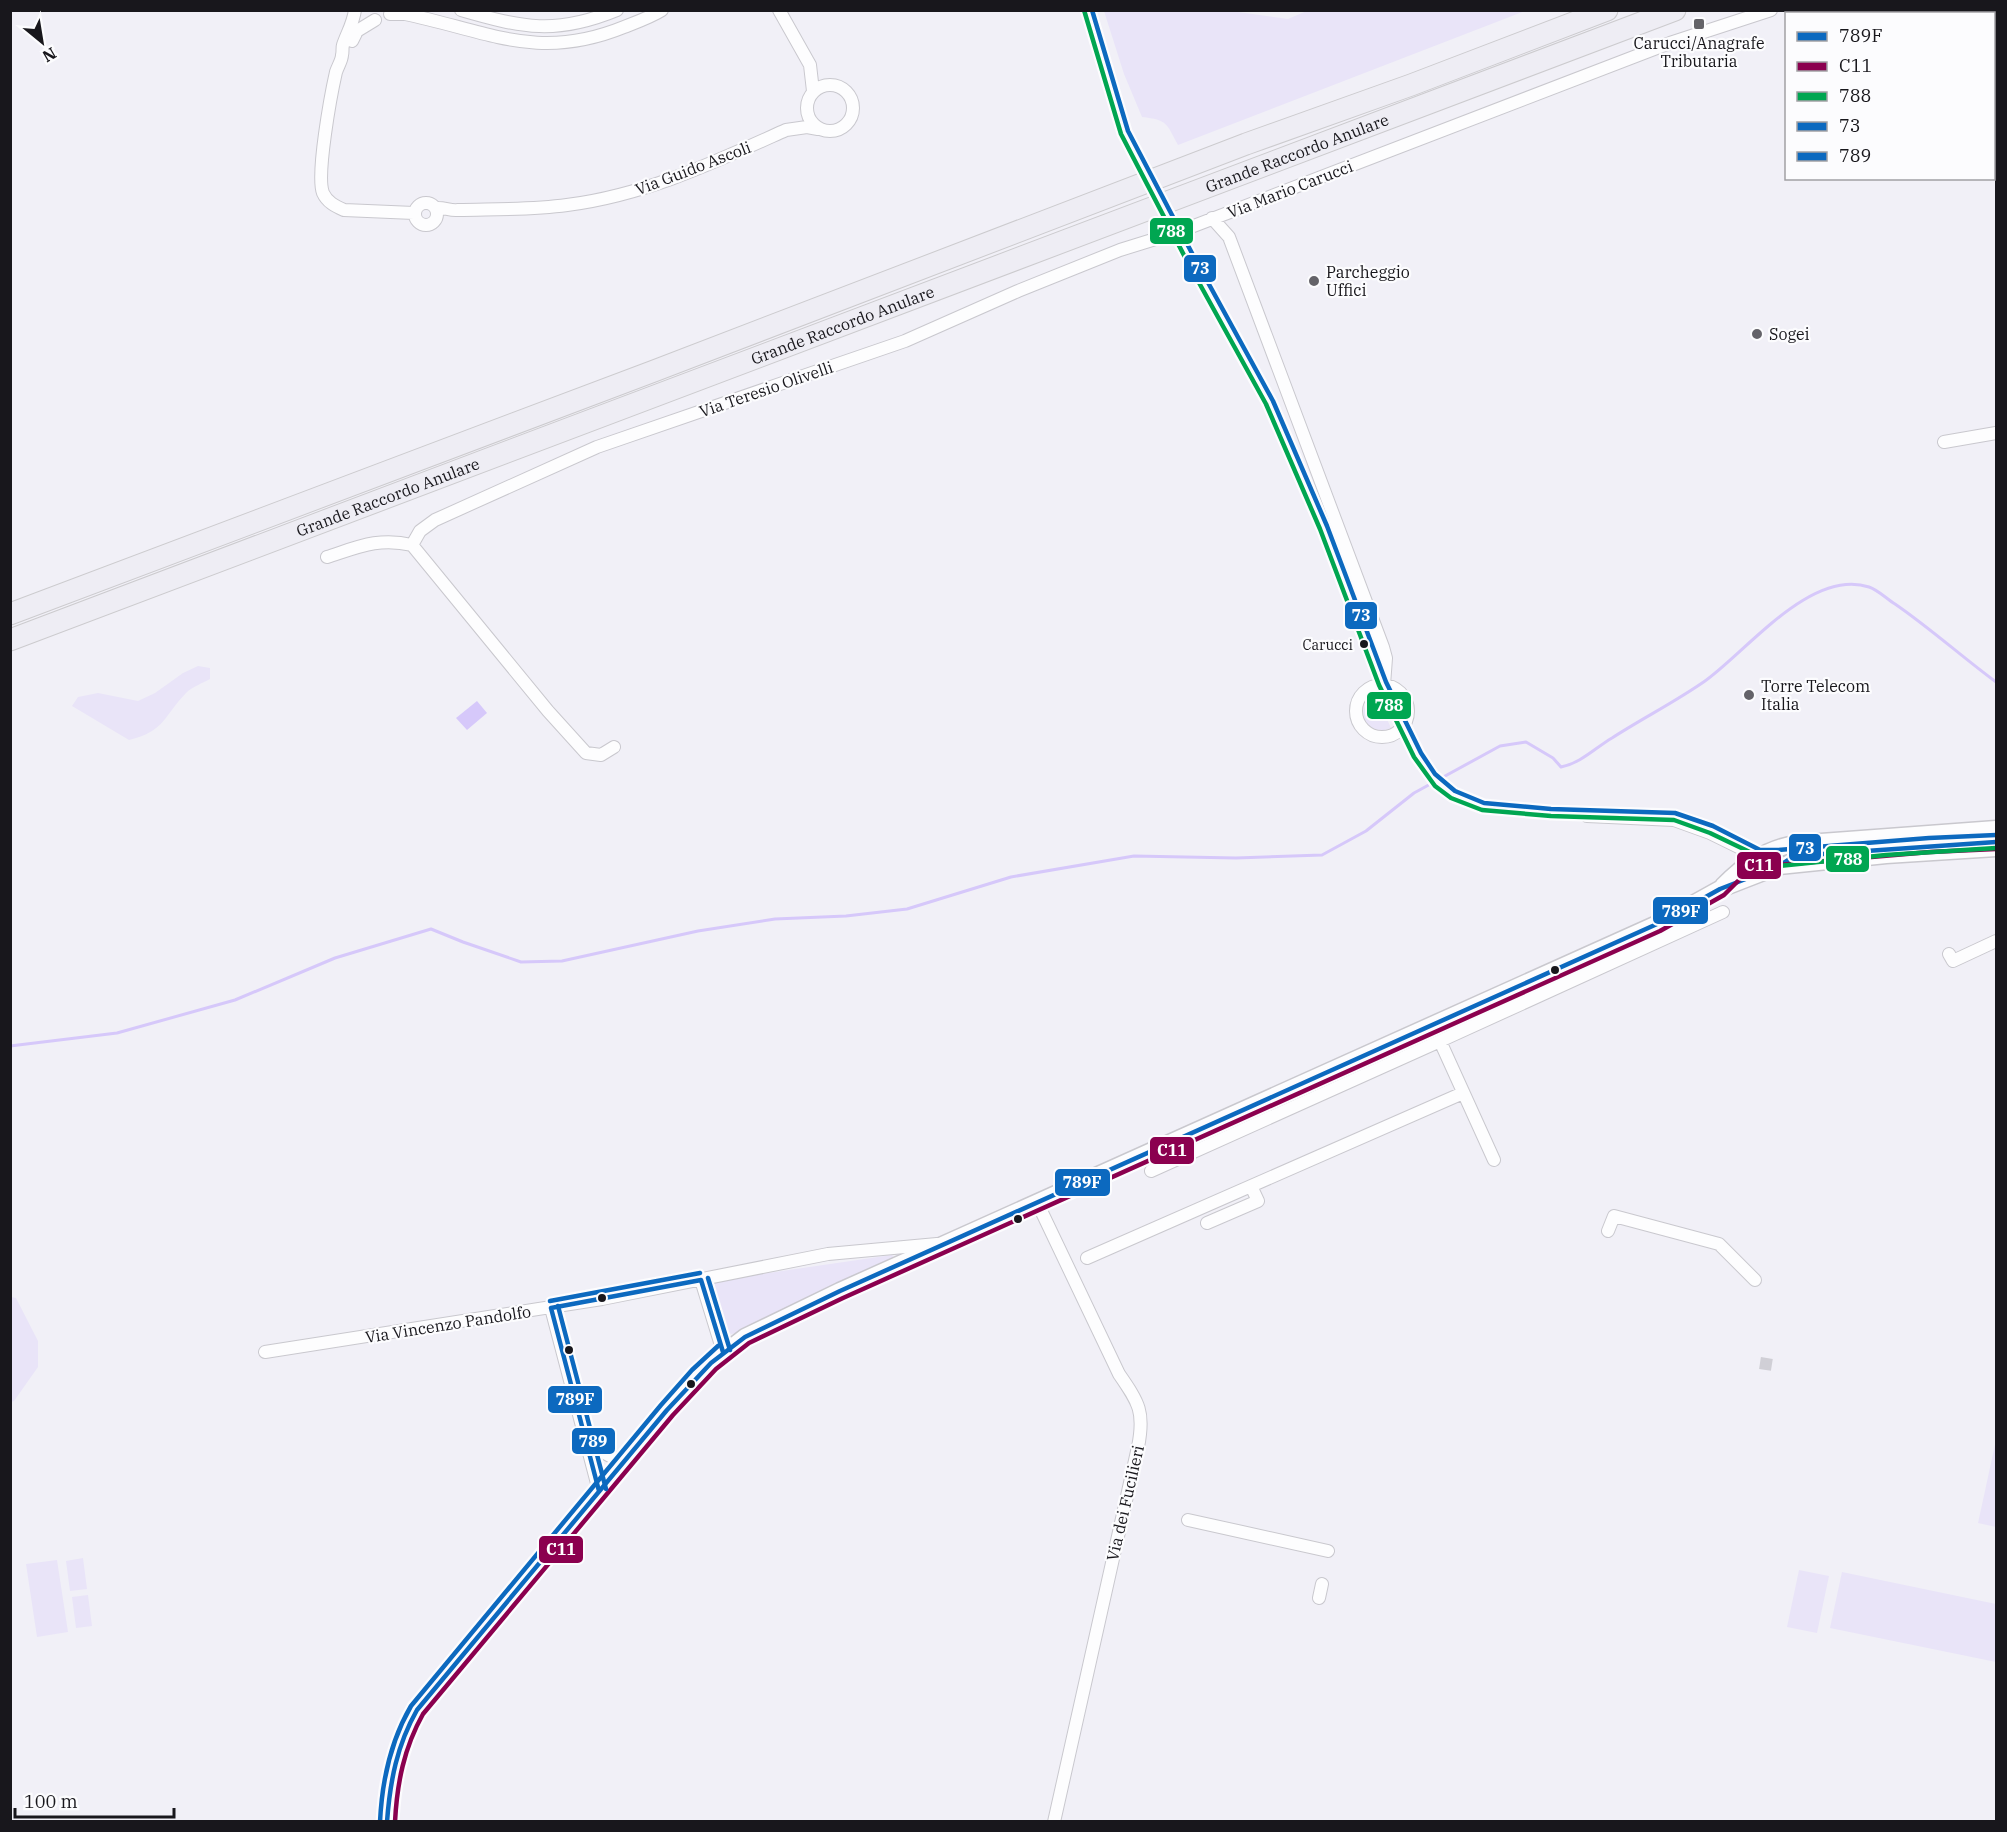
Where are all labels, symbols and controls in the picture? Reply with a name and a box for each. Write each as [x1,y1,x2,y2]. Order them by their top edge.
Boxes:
north arrow [12,12,72,72]
legend [1785,12,1995,180]
marker: Carucci/Anagrafe Tributaria [1692,17,1706,31]
text: 789F [1839,24,1883,47]
place label: Carucci/Anagrafe Tributaria [1634,33,1764,71]
text: N [39,43,60,67]
text: C11 [1839,54,1872,77]
text: 788 [1839,84,1871,107]
street label: Grande Raccordo Anulare [1203,109,1391,197]
text: 73 [1839,114,1861,137]
street label: Via Guido Ascoli [632,137,754,199]
text: 789 [1839,144,1871,167]
street label: Via Mario Carucci [1224,156,1356,222]
line badge: 788 [1149,217,1194,245]
text: 788 [1157,221,1186,241]
line badge: 73 [1183,254,1217,283]
text: 73 [1190,258,1210,278]
place label: Parcheggio Uffici [1326,262,1410,300]
marker: Parcheggio Uffici [1307,274,1321,288]
street label: Grande Raccordo Anulare [748,281,937,369]
place label: Sogei [1769,324,1810,344]
marker: Sogei [1750,327,1764,341]
street label: Via Teresio Olivelli [696,357,836,421]
street label: Grande Raccordo Anulare [293,453,482,541]
line badge: 73 [1344,601,1378,630]
text: 73 [1351,605,1371,625]
place label: Carucci [1303,636,1353,654]
marker: Carucci [1358,638,1370,650]
place label: Torre Telecom Italia [1761,676,1870,714]
marker: Torre Telecom Italia [1742,688,1756,702]
line badge: 788 [1366,691,1412,720]
text: 788 [1375,695,1404,715]
line badge: 73 [1788,833,1822,862]
text: 73 [1795,838,1815,858]
line badge: 788 [1825,845,1870,873]
text: 788 [1834,849,1863,869]
line badge: C11 [1736,851,1782,880]
text: C11 [1744,855,1774,875]
line badge: 789F [1652,896,1709,925]
text: 789F [1661,901,1701,921]
unlabelled marker [1549,964,1561,976]
line badge: C11 [1149,1136,1195,1165]
text: C11 [1157,1140,1187,1160]
line badge: 789F [1054,1168,1111,1197]
text: 789F [1062,1172,1102,1192]
unlabelled marker [1012,1213,1024,1225]
unlabelled marker [596,1292,608,1304]
street label: Via Vincenzo Pandolfo [364,1301,532,1347]
unlabelled marker [563,1344,575,1356]
unlabelled marker [685,1378,697,1390]
line badge: 789F [547,1385,603,1414]
text: 789F [555,1389,595,1409]
line badge: 789 [571,1427,616,1455]
text: 789 [579,1431,607,1451]
street label: Via dei Fucilieri [1102,1443,1148,1563]
line badge: C11 [538,1535,584,1564]
text: C11 [546,1539,576,1559]
scale bar [15,1781,174,1819]
text: 100 m [24,1790,78,1813]

